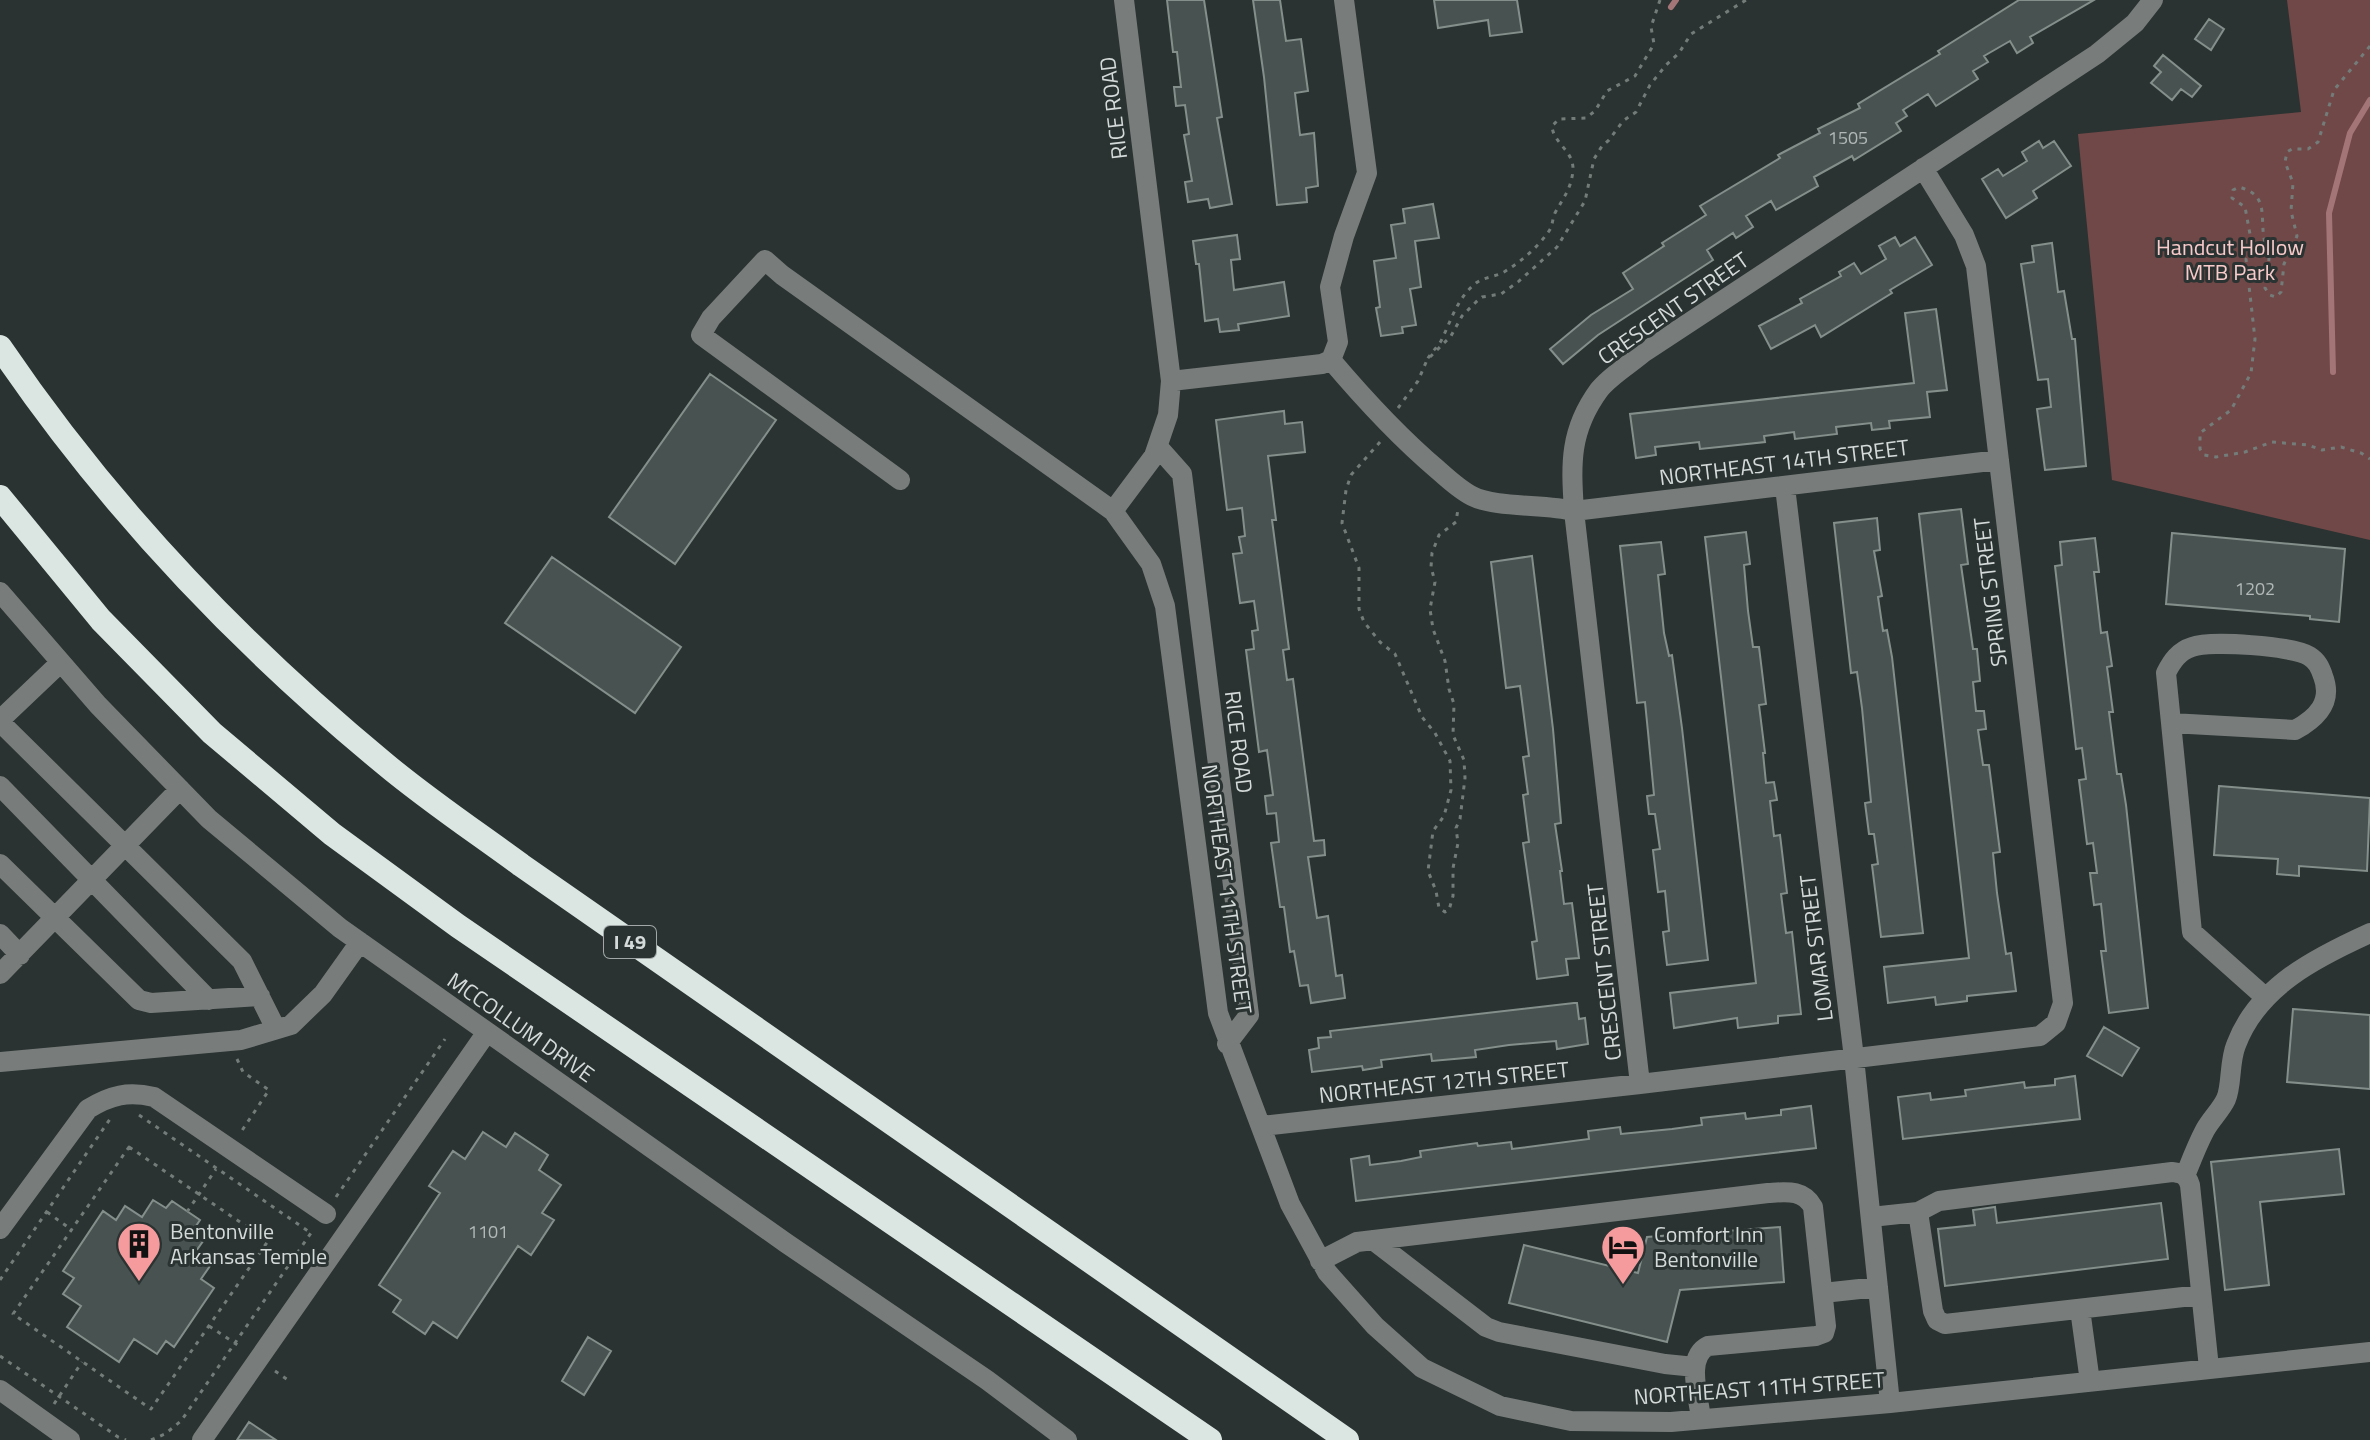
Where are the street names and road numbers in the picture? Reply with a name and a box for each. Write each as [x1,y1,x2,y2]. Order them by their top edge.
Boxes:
street label: RICE ROAD [1090,55,1136,161]
street label: CRESCENT STREET [1590,243,1756,373]
street label: NORTHEAST 14TH STREET [1657,430,1911,494]
street label: SPRING STREET [1964,515,2016,669]
street label: RICE ROAD [1216,689,1262,795]
street label: NORTHEAST 11TH STREET [1193,762,1261,1016]
street label: LOMAR STREET [1790,872,1842,1023]
street label: CRESCENT STREET [1578,881,1630,1062]
road number: I 49 [604,926,656,958]
street label: MCCOLLUM DRIVE [440,963,602,1091]
street label: NORTHEAST 12TH STREET [1317,1052,1571,1112]
street label: NORTHEAST 11TH STREET [1632,1362,1886,1414]

